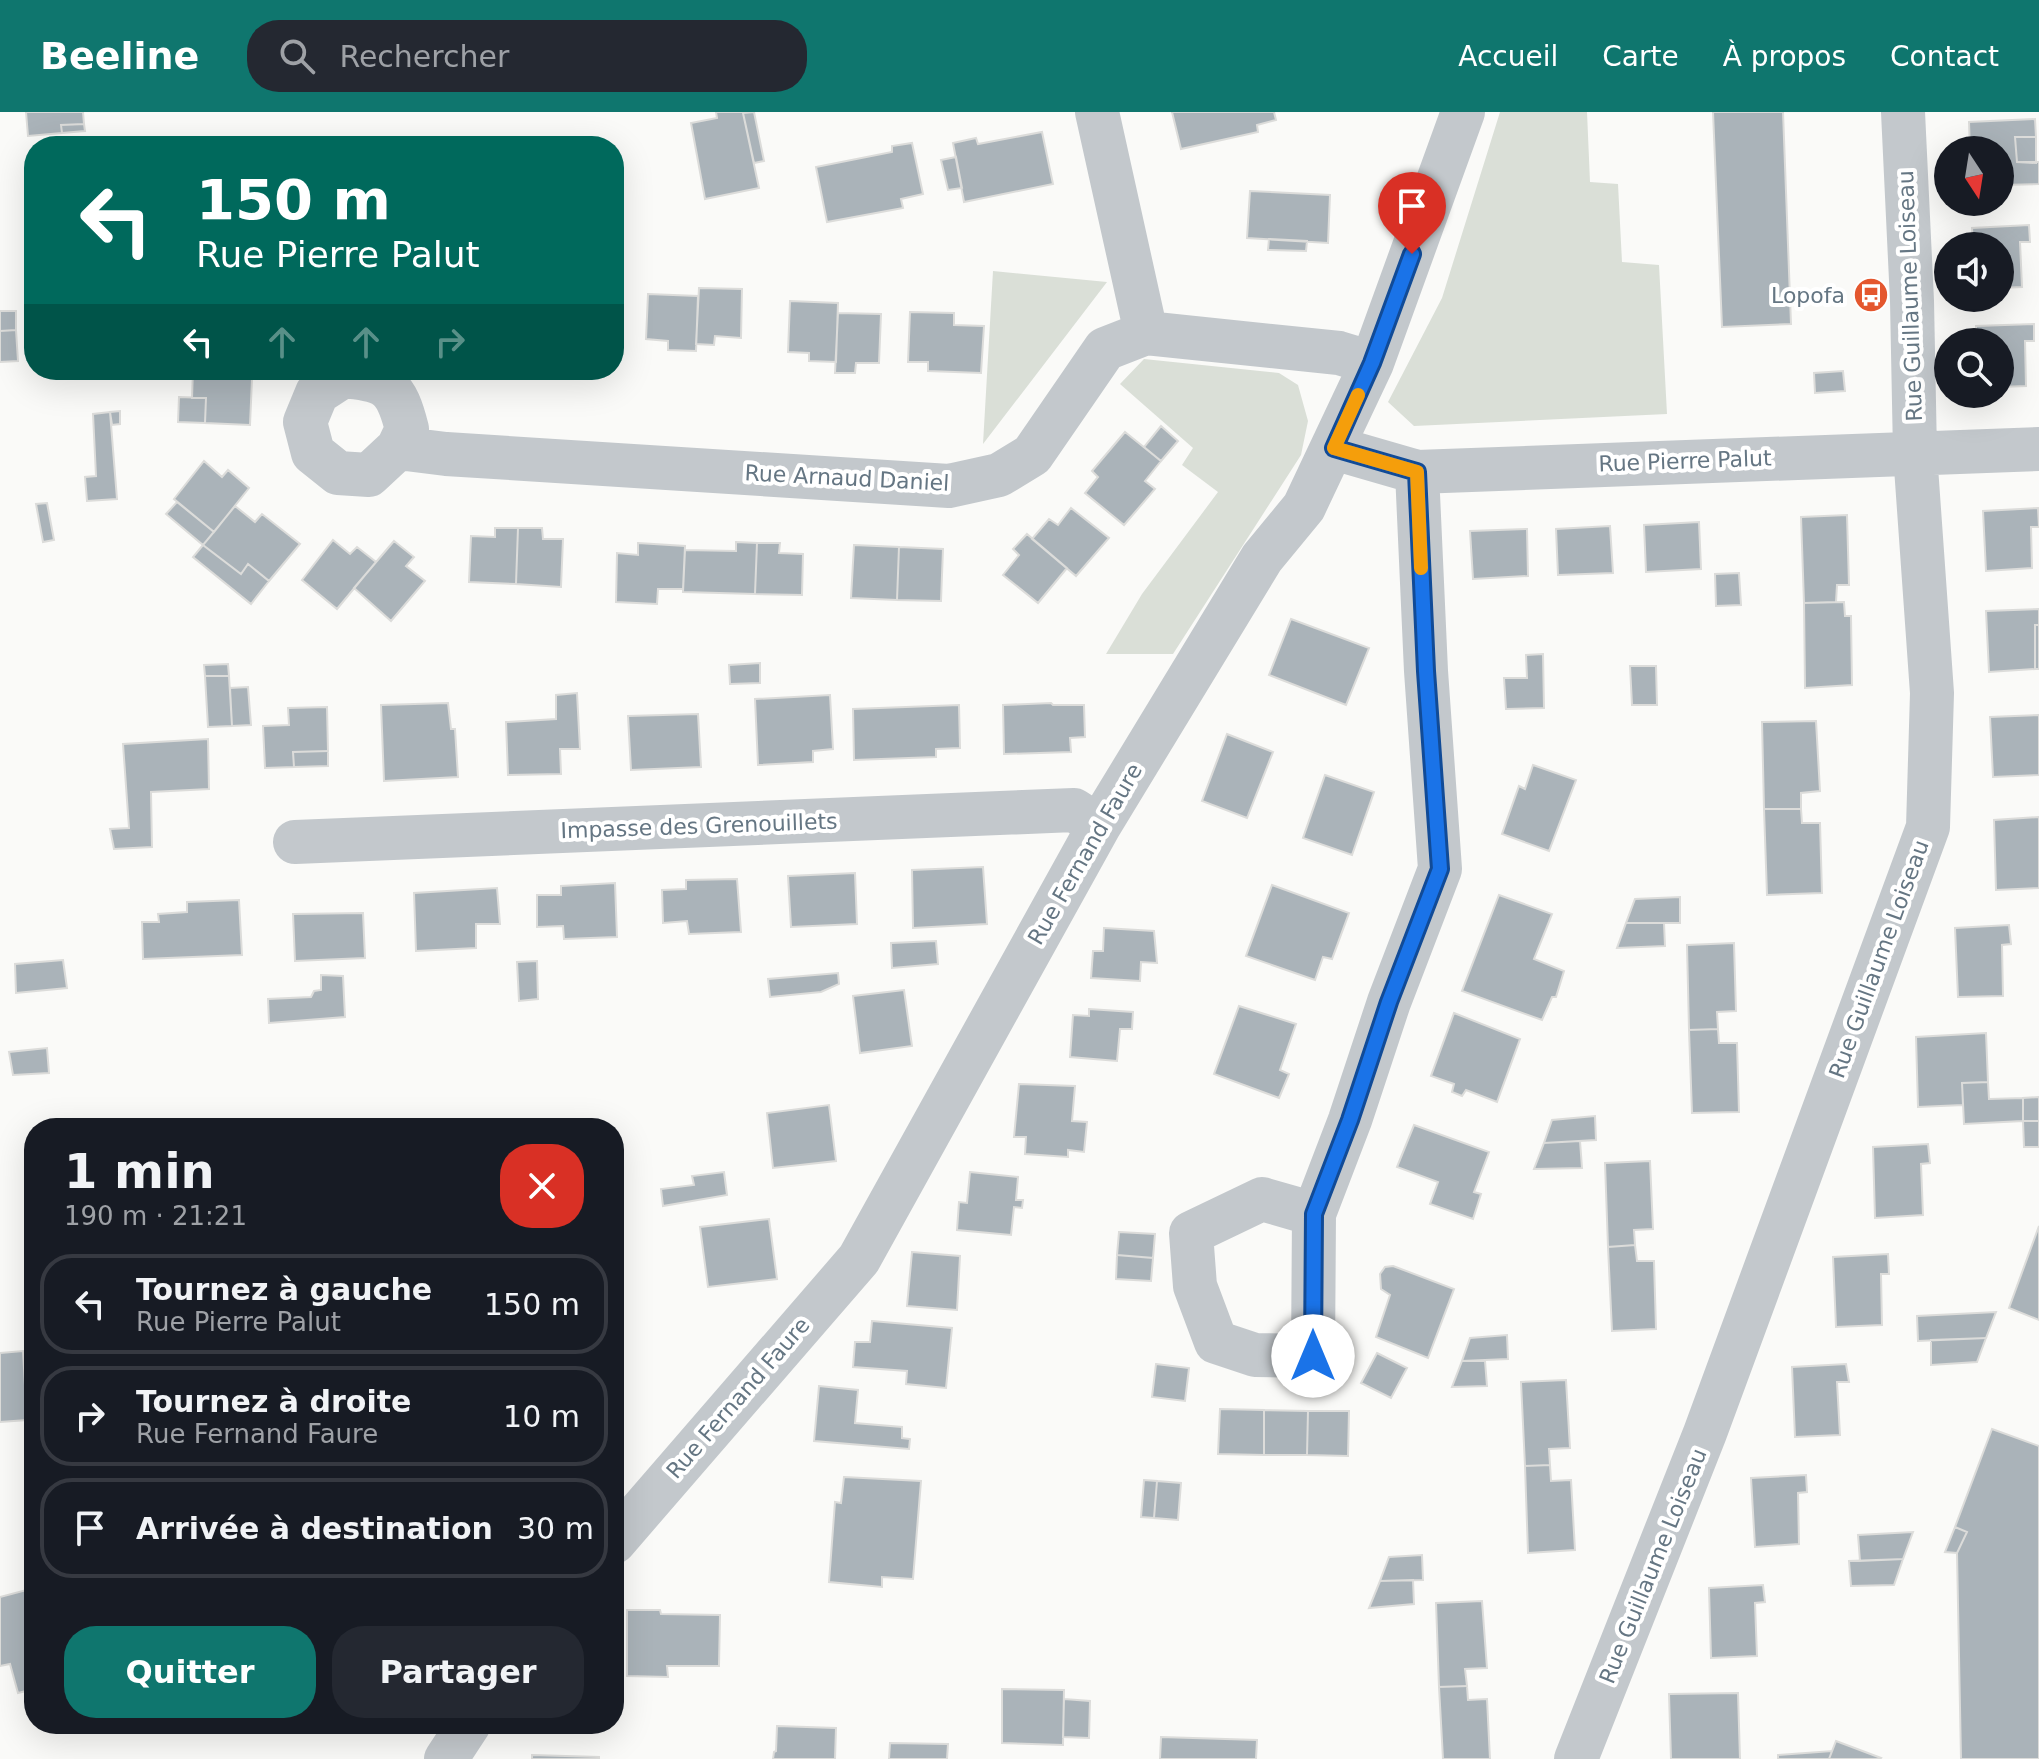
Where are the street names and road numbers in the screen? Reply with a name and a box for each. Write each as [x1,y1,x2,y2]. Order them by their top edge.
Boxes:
street label: Rue Guillaume Loiseau [1893,170,1927,422]
street label: Rue Pierre Palut [1598,445,1772,477]
street label: Rue Arnaud Daniel [744,460,950,496]
street label: Rue Fernand Faure [1023,759,1147,949]
street label: Impasse des Grenouillets [560,809,838,843]
street label: Rue Guillaume Loiseau [1824,837,1934,1081]
street label: Rue Fernand Faure [661,1312,815,1484]
street label: Rue Guillaume Loiseau [1594,1445,1712,1687]

